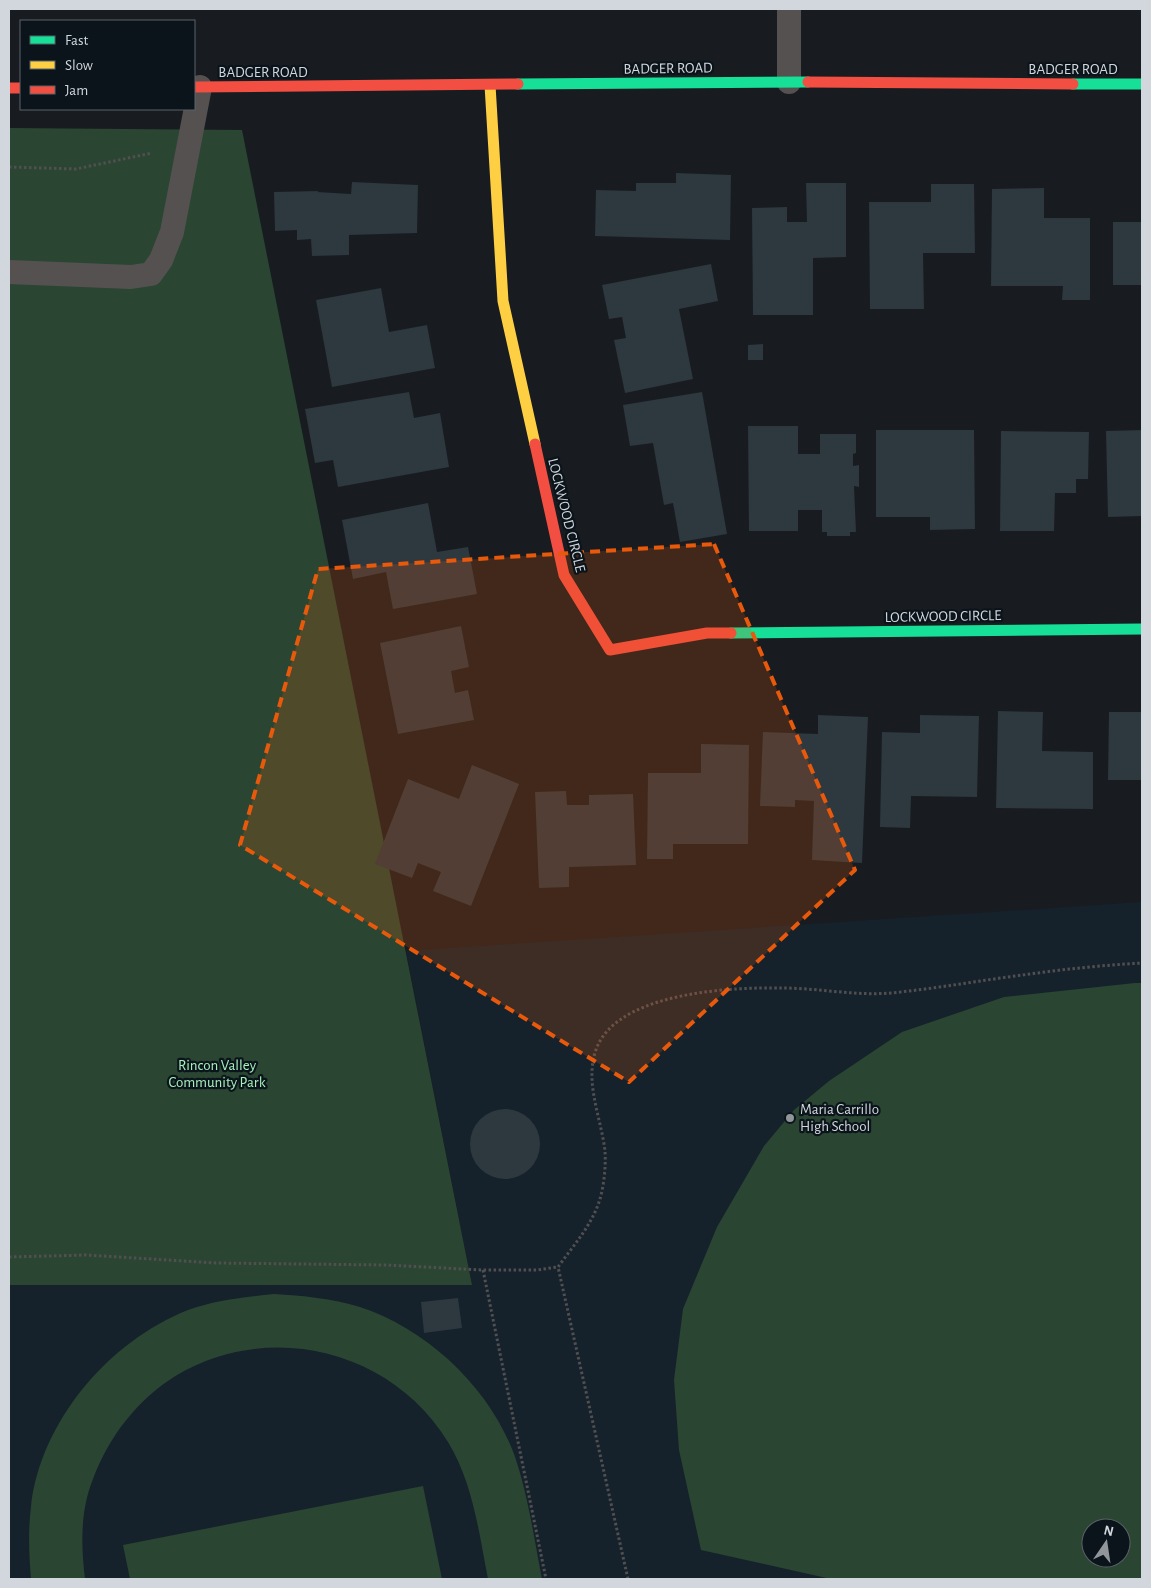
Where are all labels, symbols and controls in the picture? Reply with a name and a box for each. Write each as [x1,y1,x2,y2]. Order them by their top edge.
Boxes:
legend [20,20,195,110]
text: Fast [65,33,89,48]
text: Slow [65,58,93,73]
street label: BADGER ROAD [623,60,713,77]
street label: BADGER ROAD [1028,62,1118,77]
street label: BADGER ROAD [218,65,308,80]
text: Jam [65,83,88,98]
street label: LOCKWOOD CIRCLE [545,457,588,574]
street label: LOCKWOOD CIRCLE [884,608,1002,625]
park label: Rincon Valley Community Park [169,1058,266,1090]
place label: Maria Carrillo High School [800,1102,879,1134]
marker: Maria Carrillo High School [784,1112,796,1124]
north arrow [1081,1518,1131,1568]
text: N [1102,1523,1115,1539]

